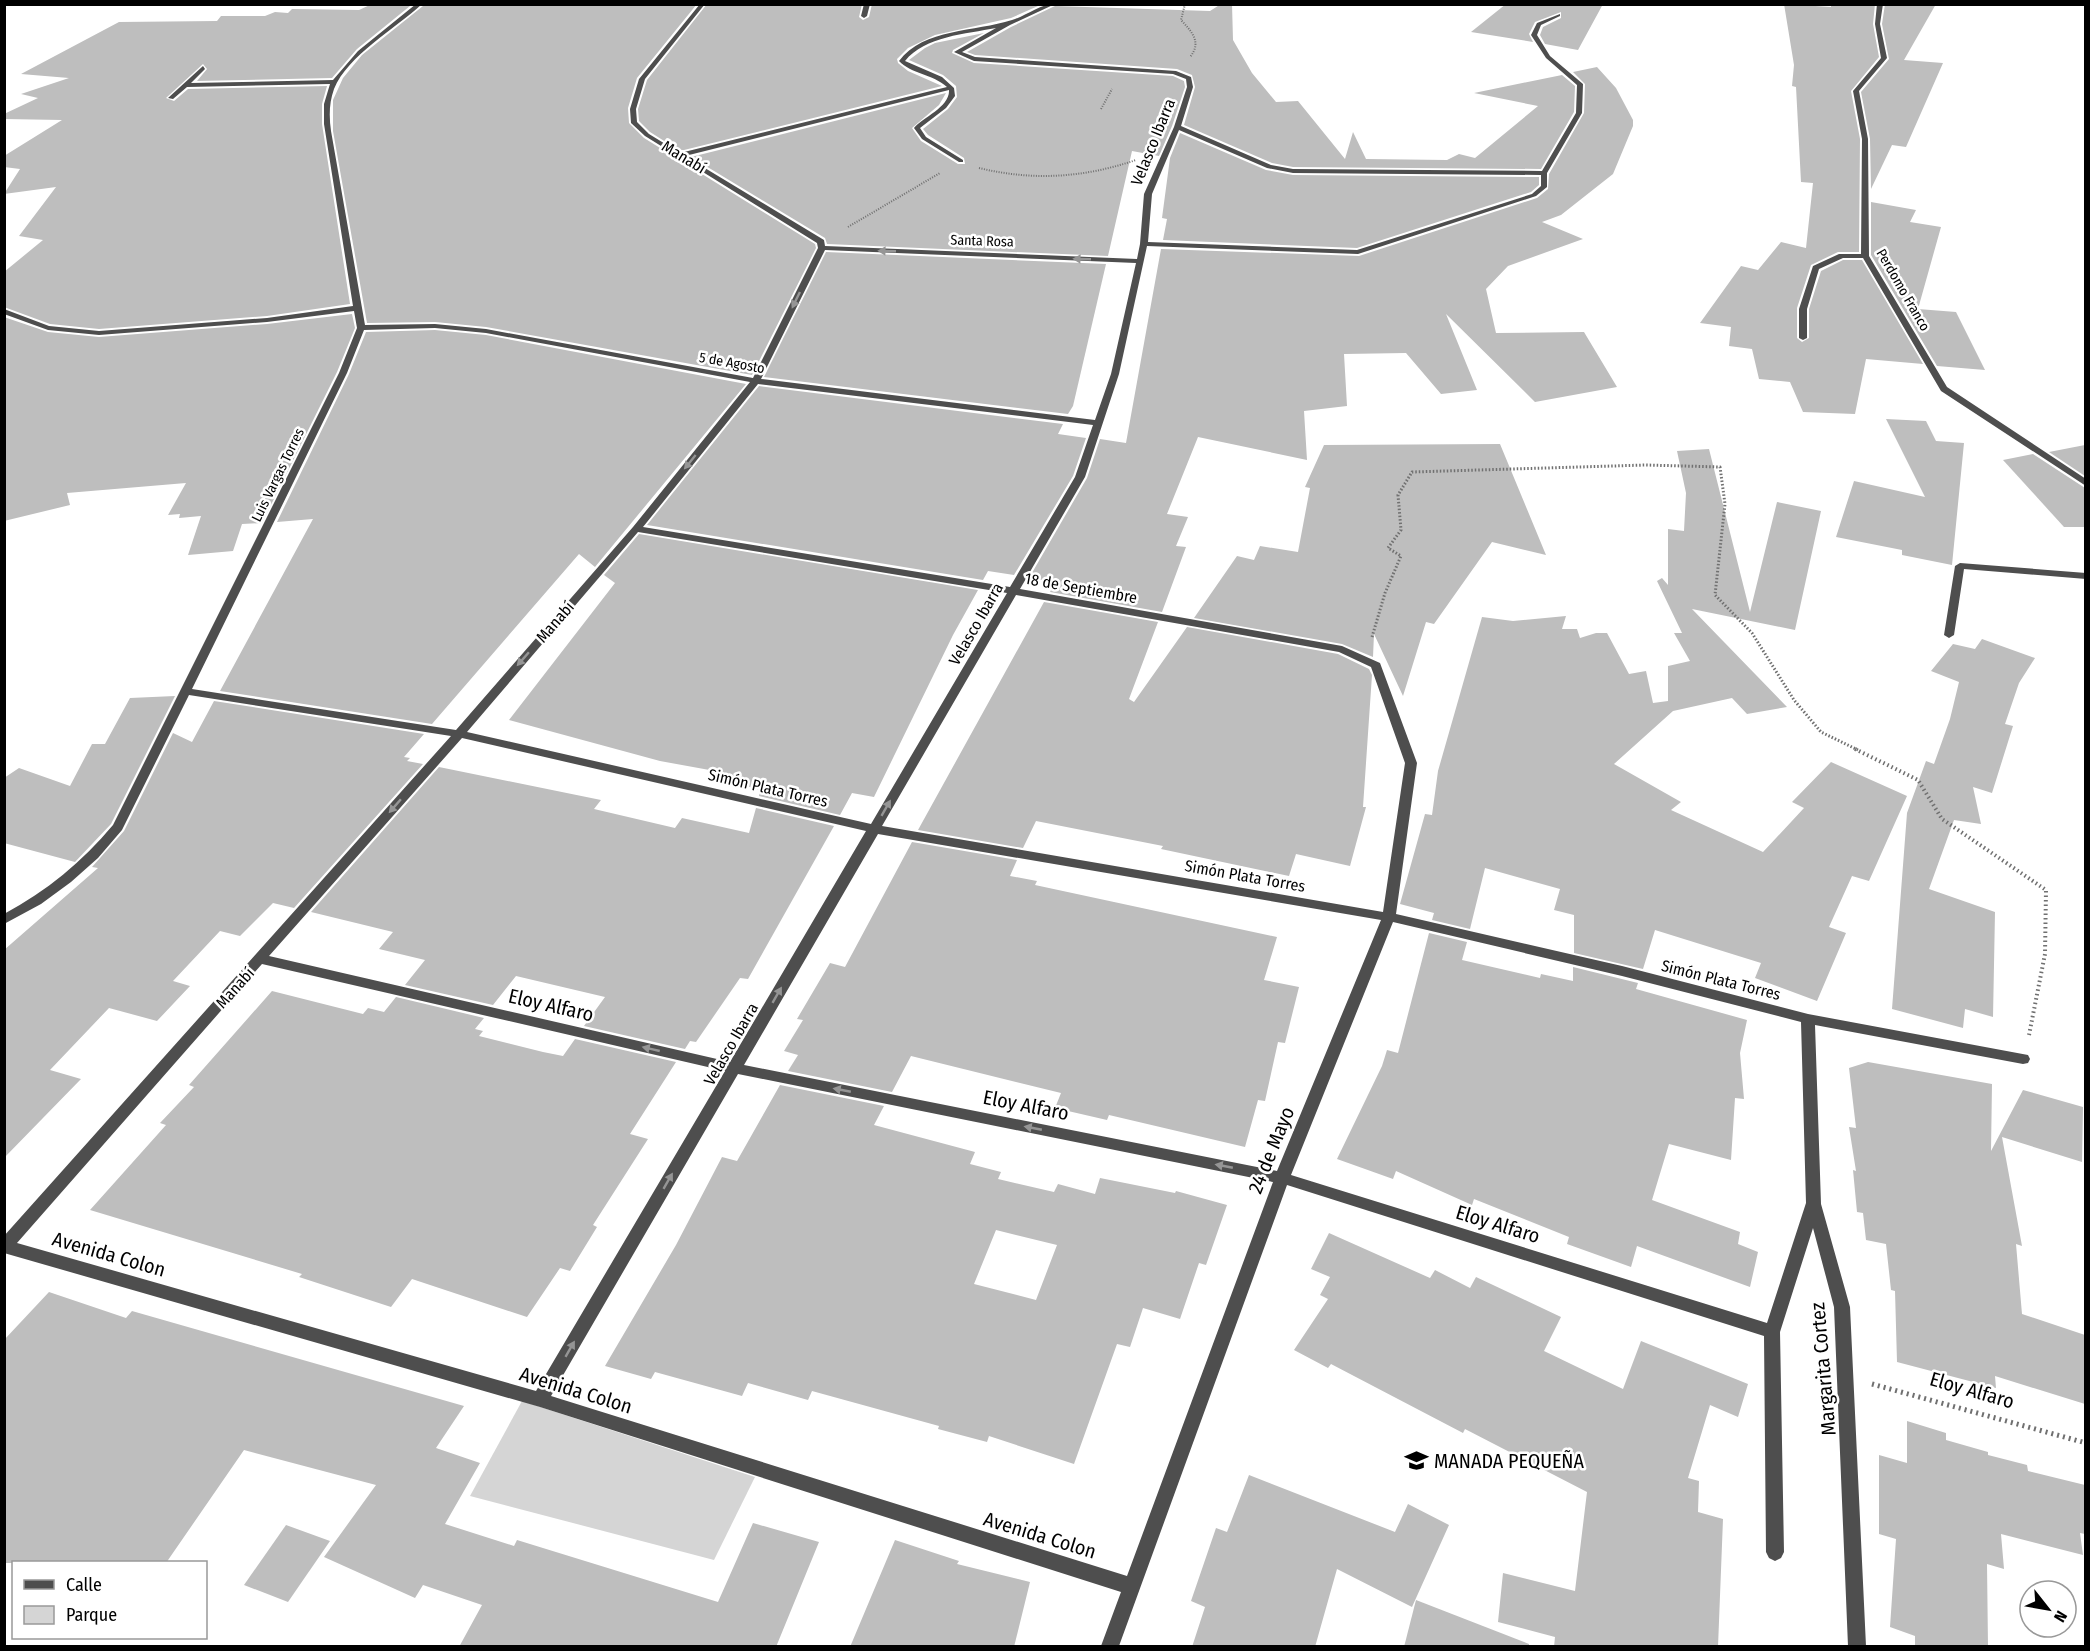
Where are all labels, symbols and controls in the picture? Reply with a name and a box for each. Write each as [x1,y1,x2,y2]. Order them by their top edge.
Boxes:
street label: Velasco Ibarra [1127,96,1179,188]
street label: Manabí [659,136,709,178]
street label: Santa Rosa [950,231,1014,251]
one-way arrow [878,246,897,255]
street label: Perdomo Franco [1873,246,1933,334]
one-way arrow [1072,254,1091,263]
one-way arrow [792,292,801,309]
street label: 5 de Agosto [698,349,766,377]
street label: Luis Vargas Torres [248,425,308,525]
one-way arrow [684,455,697,470]
street label: 18 de Septiembre [1023,569,1139,607]
street label: Velasco Ibarra [945,579,1007,669]
street label: Manabí [532,598,578,646]
one-way arrow [517,651,530,666]
street label: Simón Plata Torres [706,765,830,811]
one-way arrow [389,798,402,813]
one-way arrow [881,800,892,816]
street label: Simón Plata Torres [1183,856,1307,896]
street label: Simón Plata Torres [1659,956,1783,1004]
street label: Manabí [212,964,258,1012]
street label: Eloy Alfaro [506,984,596,1026]
one-way arrow [772,986,782,1003]
street label: Velasco Ibarra [700,999,762,1089]
one-way arrow [642,1044,660,1054]
one-way arrow [832,1085,851,1094]
street label: Eloy Alfaro [981,1085,1071,1125]
street label: 24 de Mayo [1243,1103,1299,1197]
one-way arrow [1023,1123,1042,1132]
one-way arrow [1215,1161,1234,1170]
one-way arrow [663,1172,673,1189]
street label: Eloy Alfaro [1453,1200,1543,1248]
street label: Avenida Colon [50,1226,168,1282]
street label: Margarita Cortez [1805,1301,1841,1437]
one-way arrow [564,1341,575,1357]
street label: Avenida Colon [517,1361,635,1419]
street label: Eloy Alfaro [1927,1367,2017,1413]
school or university icon: MANADA PEQUEÑA [1403,1448,1429,1474]
place label: MANADA PEQUEÑA [1434,1449,1584,1473]
street label: Avenida Colon [981,1506,1099,1564]
legend [12,1561,207,1639]
text: Calle [66,1574,102,1596]
north arrow [2018,1579,2078,1639]
text: Parque [66,1604,117,1626]
text: N [2050,1607,2071,1625]

